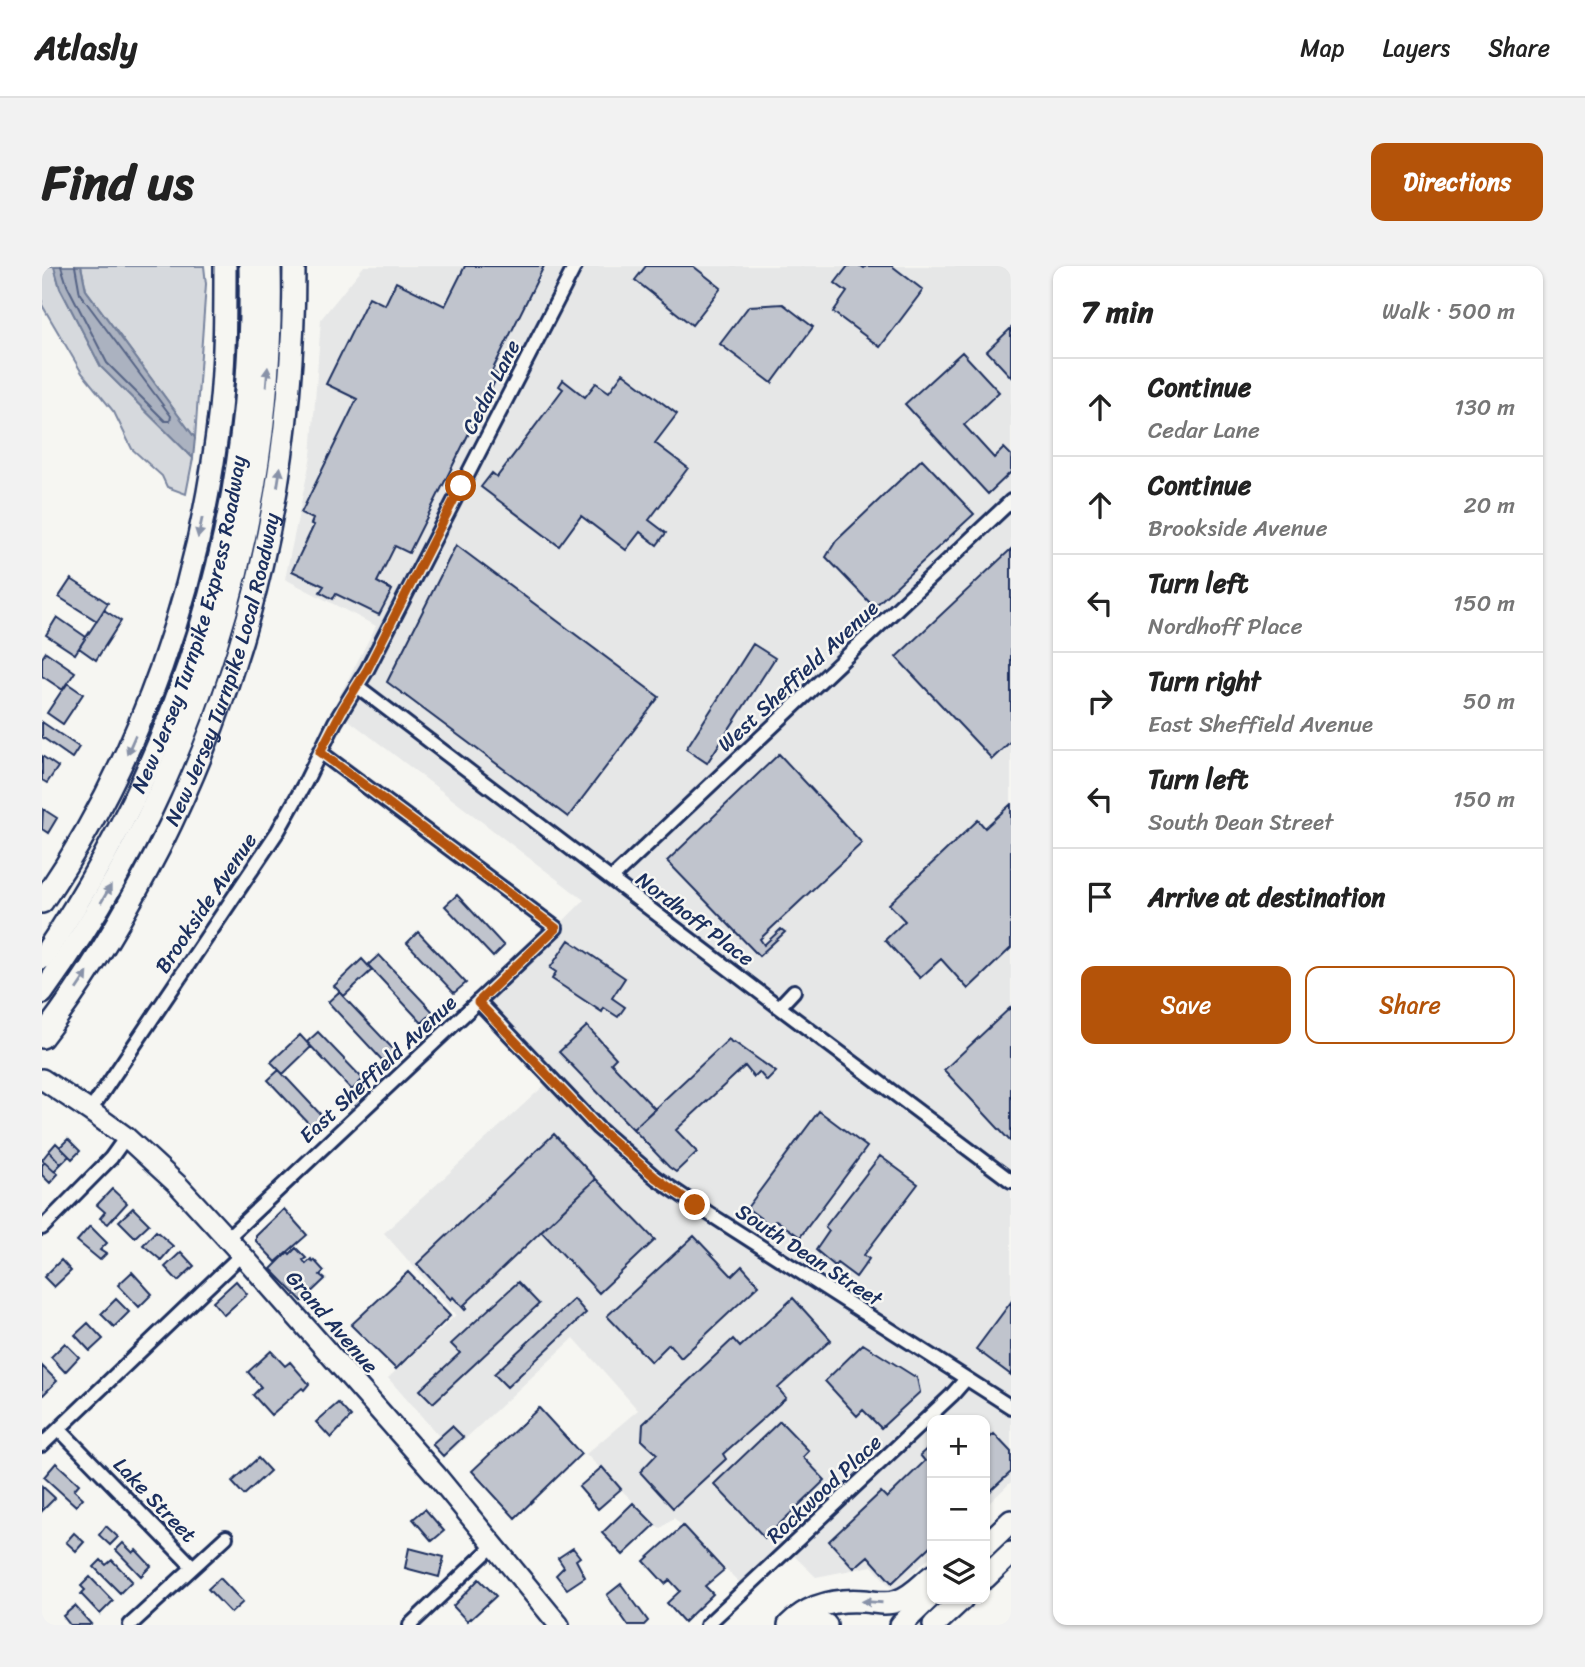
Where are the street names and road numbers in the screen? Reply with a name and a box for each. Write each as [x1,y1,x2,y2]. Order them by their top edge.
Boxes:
street label: Cedar Lane [451,333,531,441]
street label: New Jersey Turnpike Express Roadway [120,453,257,800]
street label: New Jersey Turnpike Local Roadway [153,510,291,832]
street label: West Sheffield Avenue [708,590,888,762]
street label: Brookside Avenue [144,824,268,982]
street label: Nordhoff Place [627,861,763,977]
street label: East Sheffield Avenue [290,985,466,1153]
street label: South Dean Street [728,1193,892,1318]
street label: Grand Avenue [276,1261,388,1383]
street label: Rockwood Place [757,1425,891,1553]
street label: Lake Street [104,1448,206,1552]

